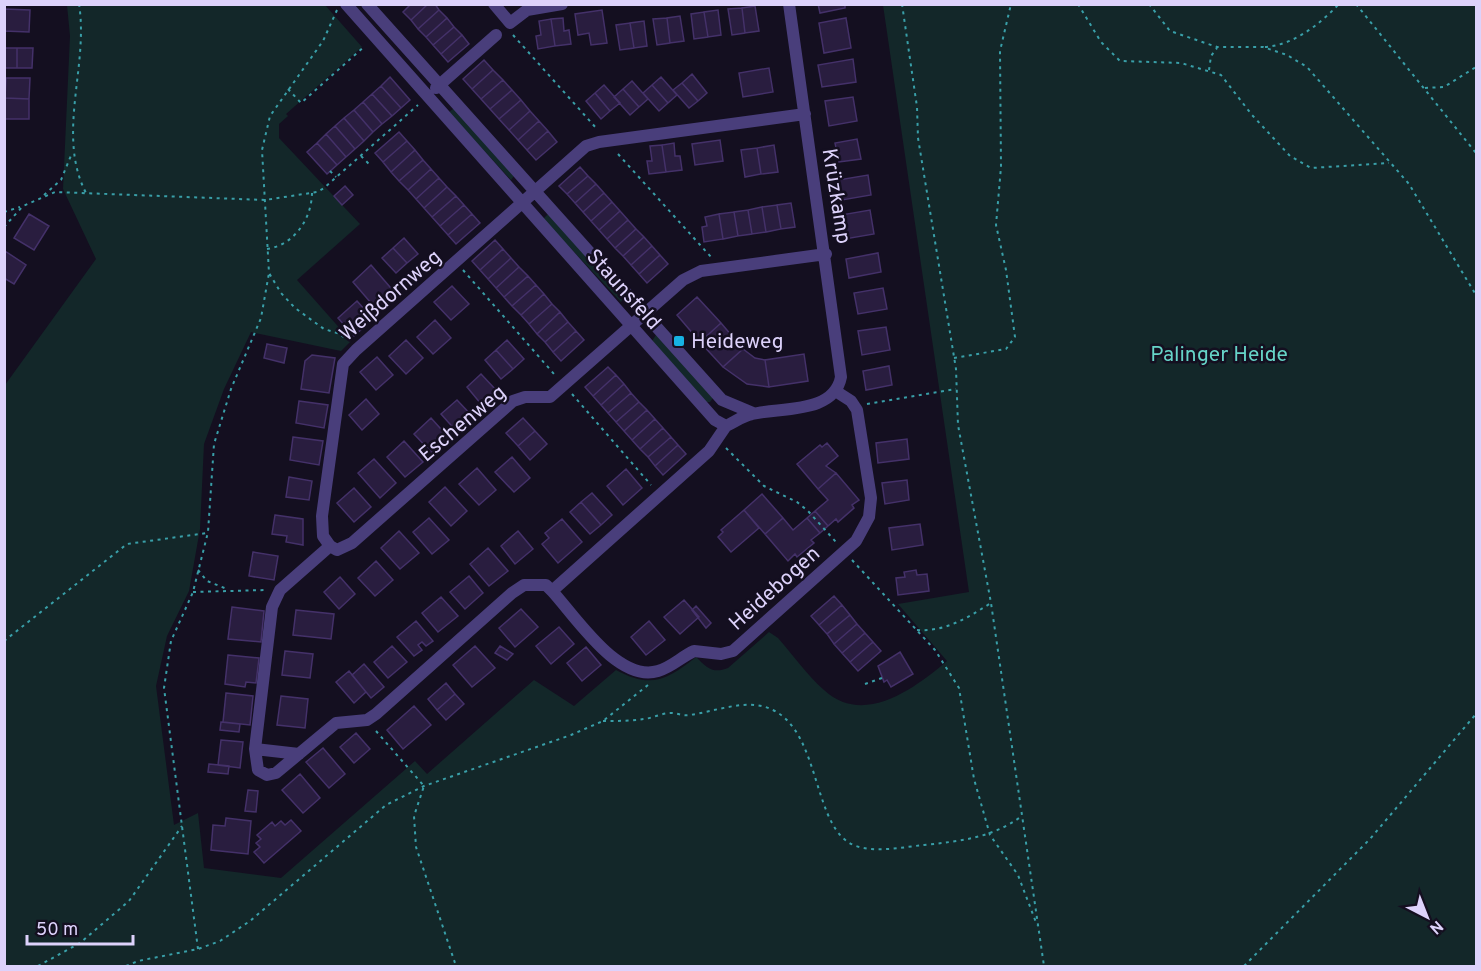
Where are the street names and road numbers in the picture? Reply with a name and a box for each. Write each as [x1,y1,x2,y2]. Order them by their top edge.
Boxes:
street label: Krüzkamp [815,147,856,246]
street label: Weißdornweg [334,244,448,348]
street label: Staunsfeld [580,244,666,336]
street label: Eschenweg [414,380,512,469]
street label: Heidebogen [724,541,826,637]

